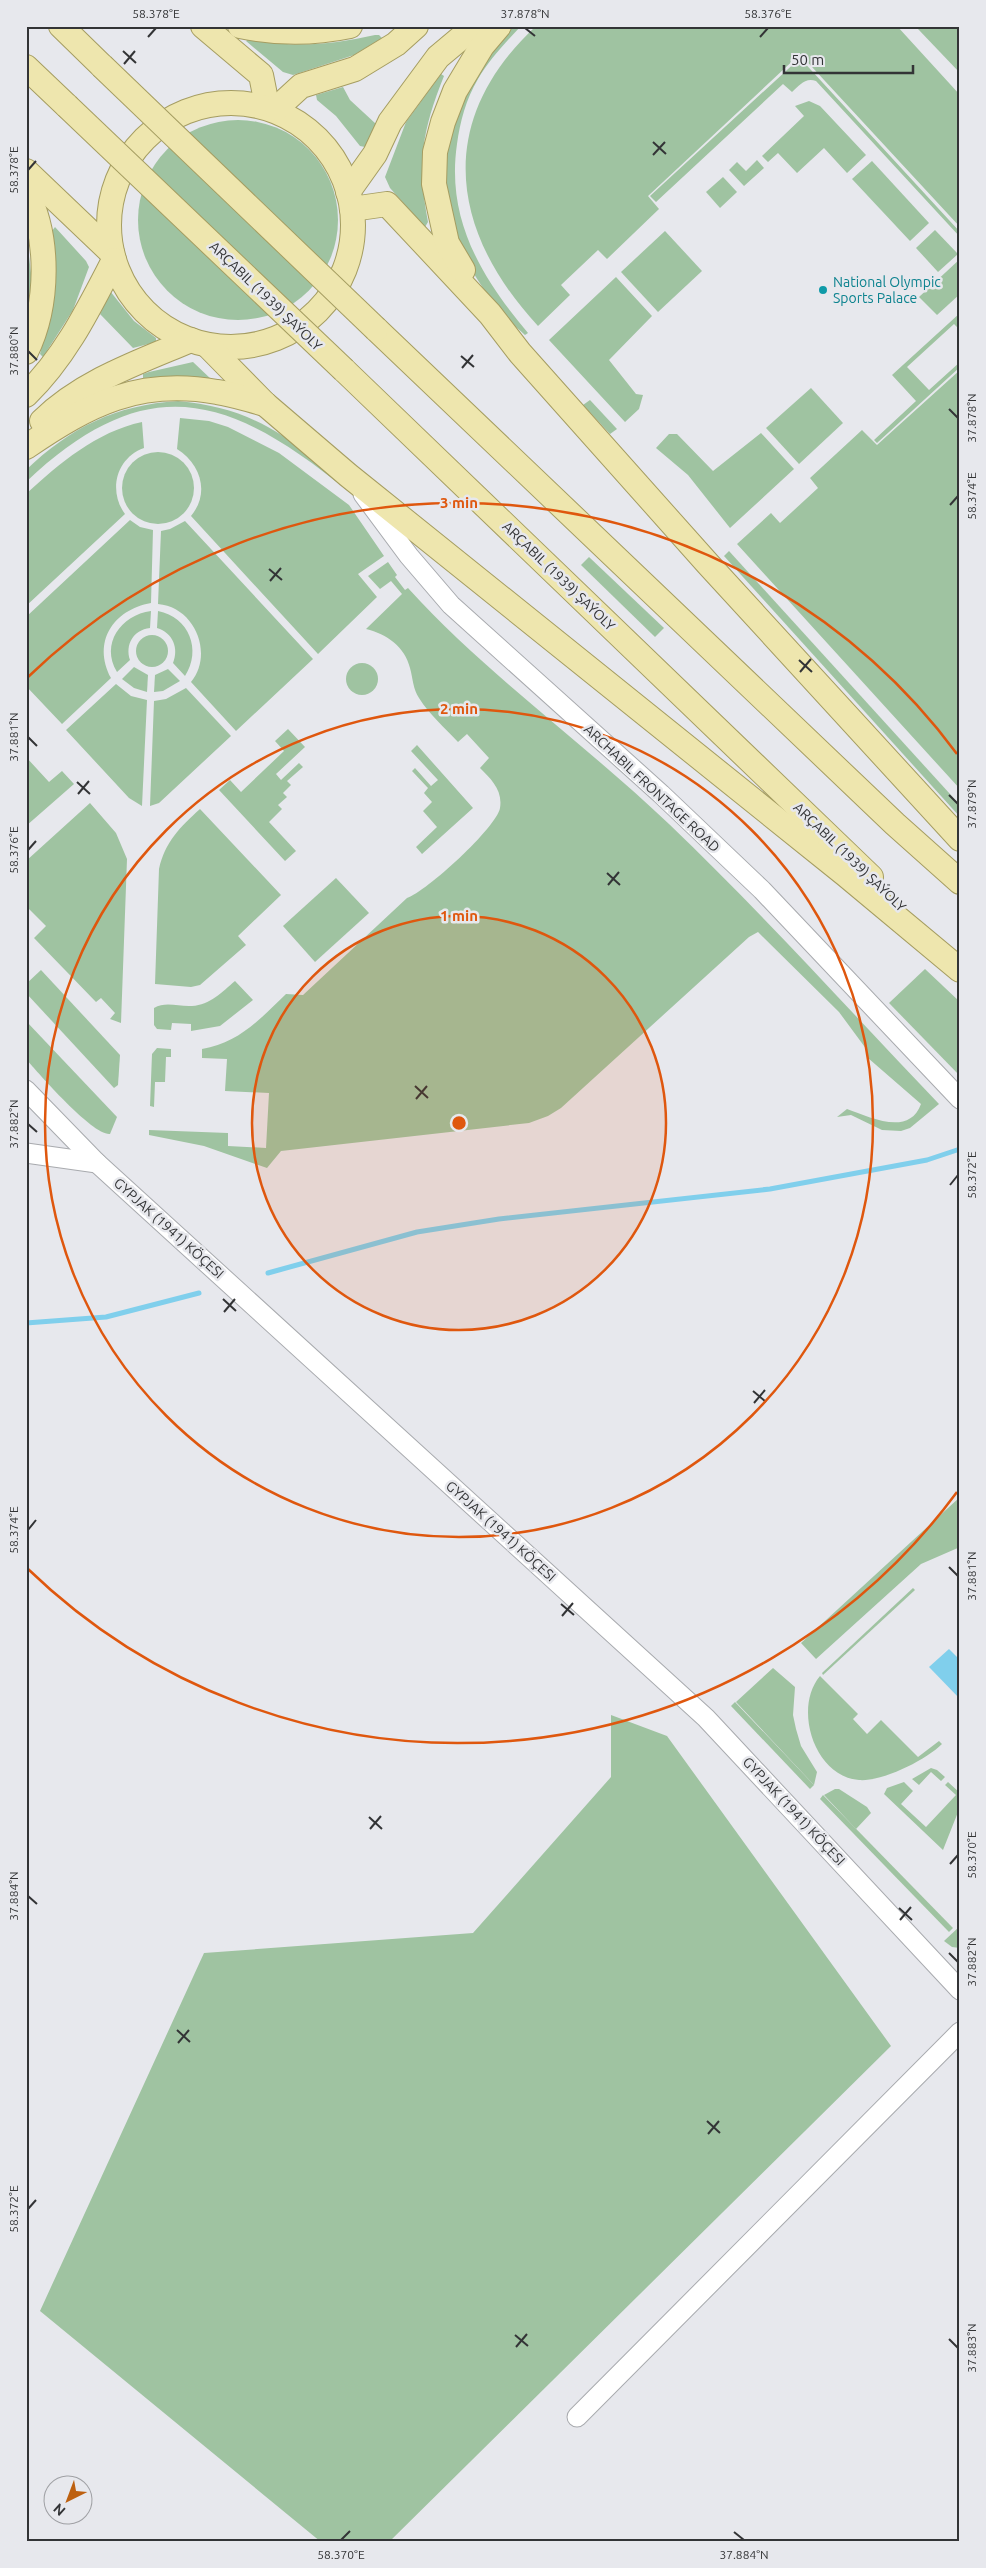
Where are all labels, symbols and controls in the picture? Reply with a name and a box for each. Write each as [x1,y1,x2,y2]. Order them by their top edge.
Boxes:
text: 58.378°E [132,7,180,20]
text: 37.878°N [500,7,550,20]
text: 58.376°E [744,7,792,20]
scale bar [784,42,912,74]
text: 50 m [791,51,824,68]
text: 58.378°E [7,146,20,194]
street label: ARÇABIL (1939) ŞAÝOLY [207,237,326,354]
place label: National Olympic Sports Palace [833,274,941,306]
marker: National Olympic Sports Palace [817,284,829,296]
text: 37.880°N [7,326,20,376]
text: 37.878°N [965,393,978,443]
text: 58.374°E [965,472,978,520]
text: 3 min [440,494,478,511]
street label: ARÇABIL (1939) ŞAÝOLY [500,517,619,634]
text: 2 min [440,700,478,717]
text: 37.881°N [7,712,20,762]
street label: ARCHABIL FRONTAGE ROAD [581,721,723,855]
text: 37.879°N [965,779,978,829]
street label: ARÇABIL (1939) ŞAÝOLY [791,798,910,915]
text: 58.376°E [7,826,20,874]
text: 1 min [440,907,478,924]
text: 37.882°N [7,1099,20,1149]
centre of rings [450,1114,468,1132]
text: 58.372°E [965,1151,978,1199]
street label: GYPJAK (1941) KÖÇESI [111,1174,228,1282]
street label: GYPJAK (1941) KÖÇESI [443,1477,560,1585]
text: 58.374°E [7,1506,20,1554]
text: 37.881°N [965,1551,978,1601]
street label: GYPJAK (1941) KÖÇESI [740,1753,849,1868]
text: 58.370°E [965,1831,978,1879]
text: 37.884°N [7,1871,20,1921]
text: 37.882°N [965,1937,978,1987]
text: 58.372°E [7,2185,20,2233]
text: 37.883°N [965,2323,978,2373]
north arrow [42,2476,92,2526]
text: N [50,2500,69,2519]
text: 58.370°E [317,2548,365,2561]
text: 37.884°N [719,2548,769,2561]

